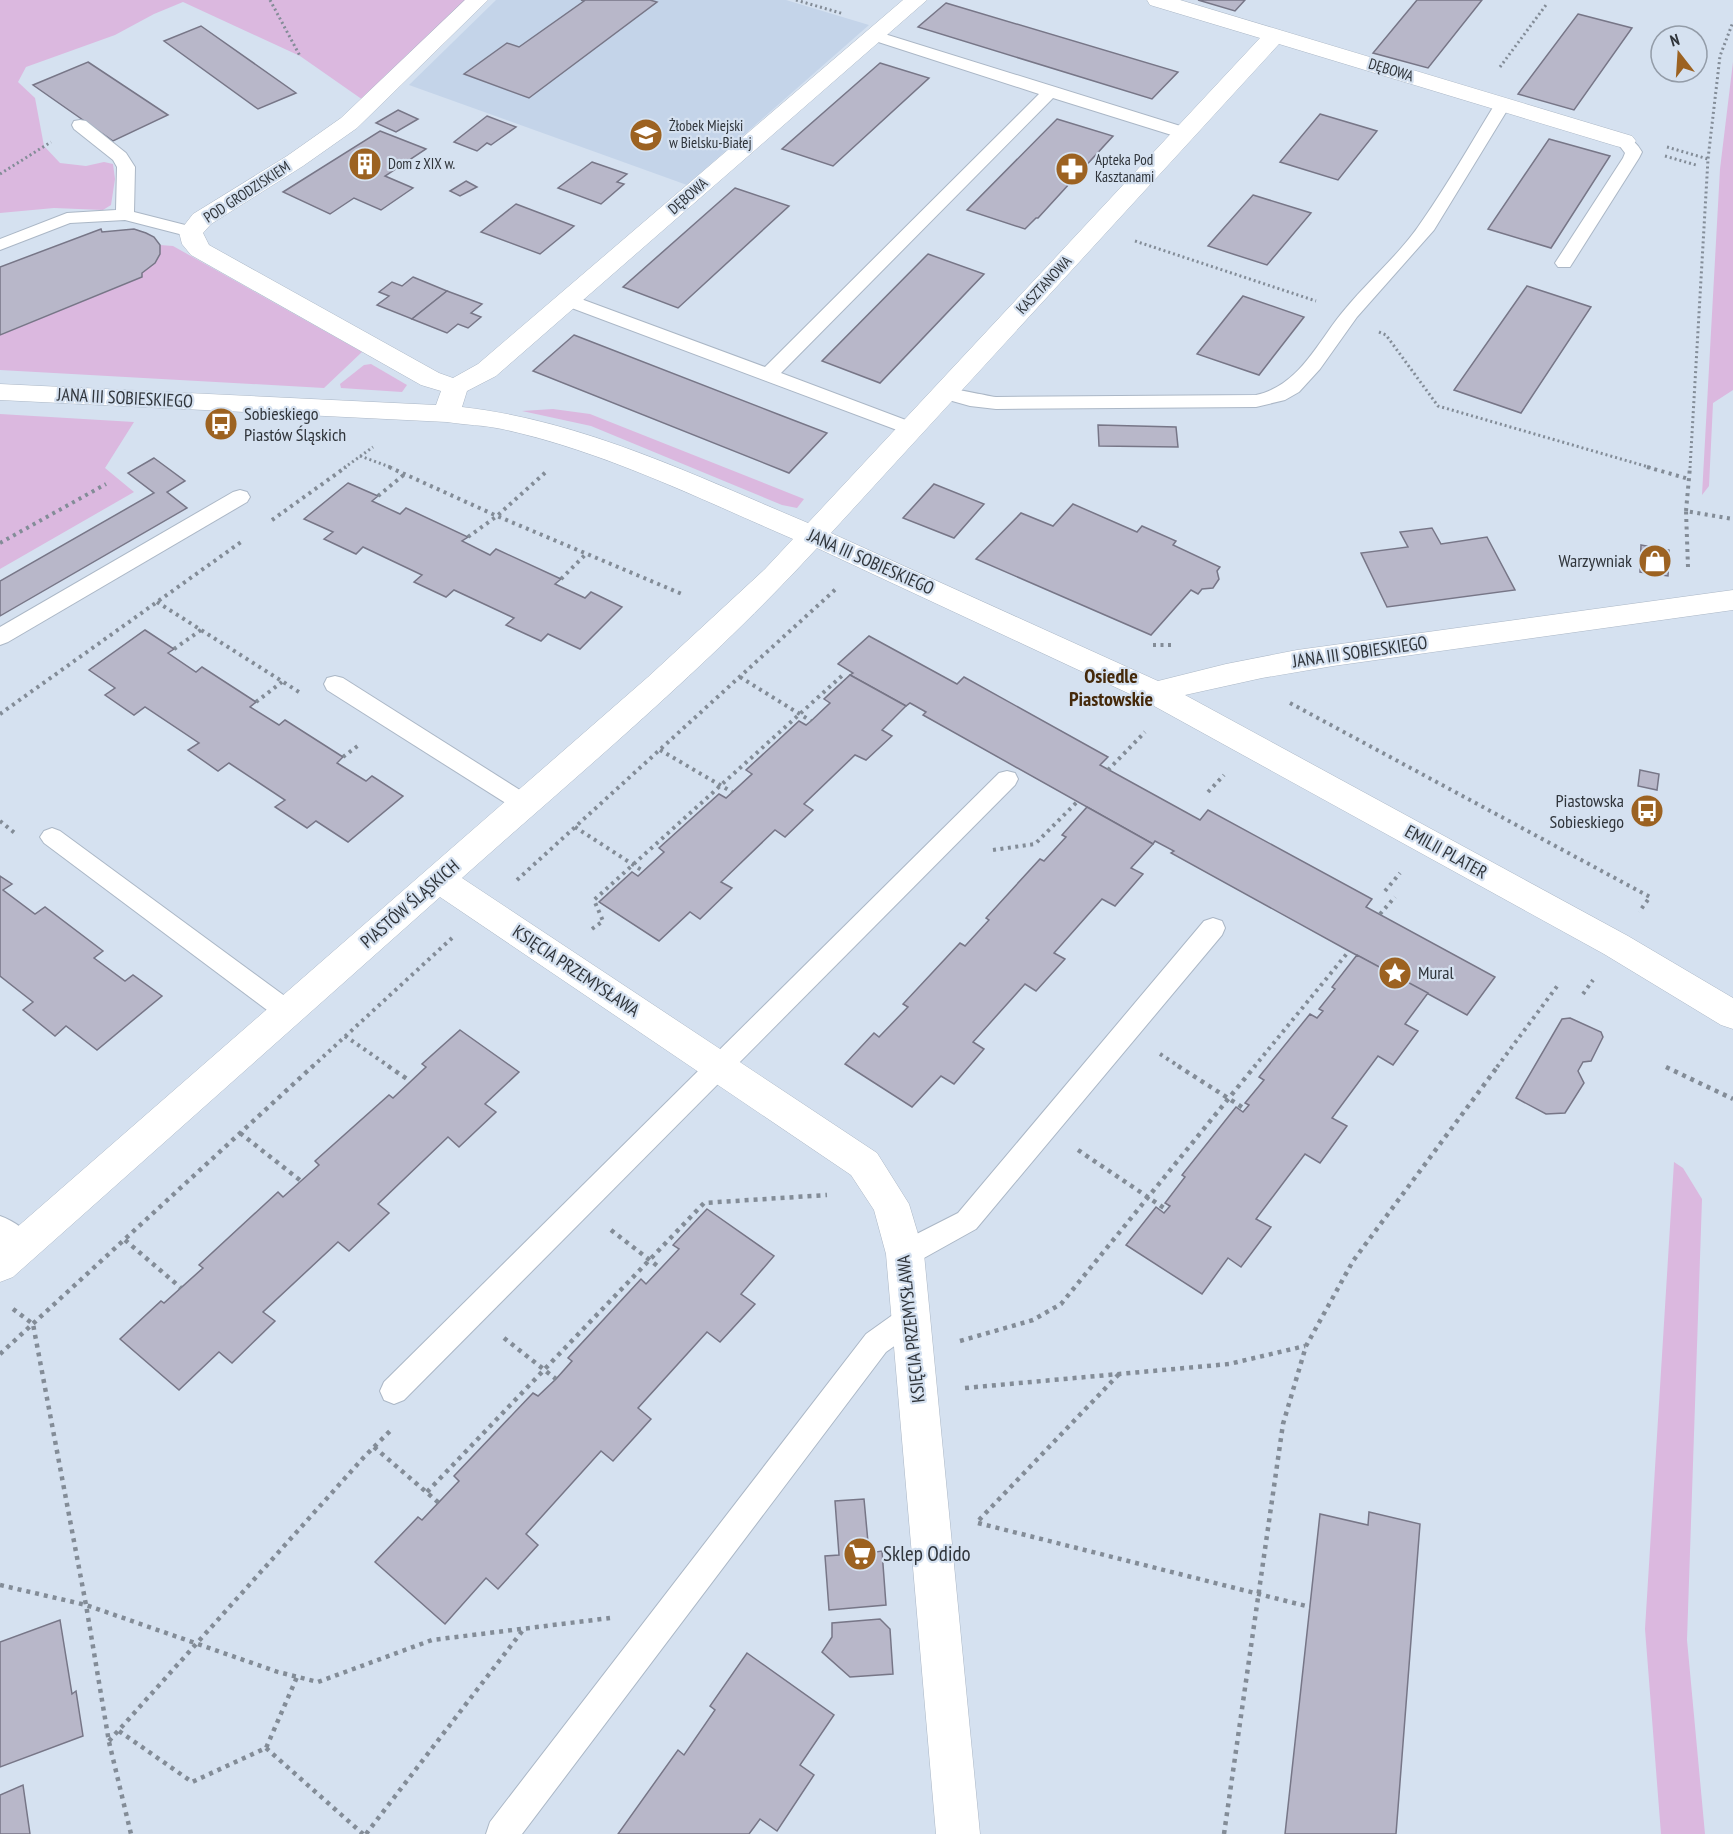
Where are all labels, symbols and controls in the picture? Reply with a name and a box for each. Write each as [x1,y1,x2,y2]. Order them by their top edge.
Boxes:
north arrow [1649,24,1709,84]
text: N [1668,29,1682,50]
street label: DĘBOWA [1366,54,1417,86]
place label: Żłobek Miejski w Bielsku-Białej [669,116,752,152]
school or university icon: Żłobek Miejski w Bielsku-Białej [628,117,664,153]
building icon: Dom z XIX w. [347,146,383,182]
place label: Apteka Pod Kasztanami [1095,150,1154,186]
pharmacy icon: Apteka Pod Kasztanami [1054,151,1090,187]
place label: Dom z XIX w. [388,154,456,173]
street label: POD GRODZISKIEM [200,157,294,227]
street label: DĘBOWA [664,173,712,218]
street label: KASZTANOWA [1012,251,1076,318]
street label: JANA III SOBIESKIEGO [56,382,194,413]
place label: Sobieskiego Piastów Śląskich [244,402,346,446]
bus stop icon: Sobieskiego Piastów Śląskich [203,406,239,442]
street label: JANA III SOBIESKIEGO [804,523,938,600]
shop icon: Warzywniak [1637,543,1673,579]
place label: Warzywniak [1558,549,1632,572]
street label: JANA III SOBIESKIEGO [1290,631,1429,672]
district label: Osiedle Piastowskie [1069,663,1153,712]
place label: Piastowska Sobieskiego [1550,789,1624,833]
bus stop icon: Piastowska Sobieskiego [1629,793,1665,829]
street label: EMILII PLATER [1401,820,1492,884]
street label: PIASTÓW ŚLĄSKICH [356,854,464,953]
street label: KSIĘCIA PRZEMYSŁAWA [509,920,644,1022]
place icon: Mural [1377,955,1413,991]
place label: Mural [1418,961,1454,984]
street label: KSIĘCIA PRZEMYSŁAWA [891,1254,930,1404]
supermarket icon: Sklep Odido [842,1536,878,1572]
place label: Sklep Odido [883,1540,971,1567]

